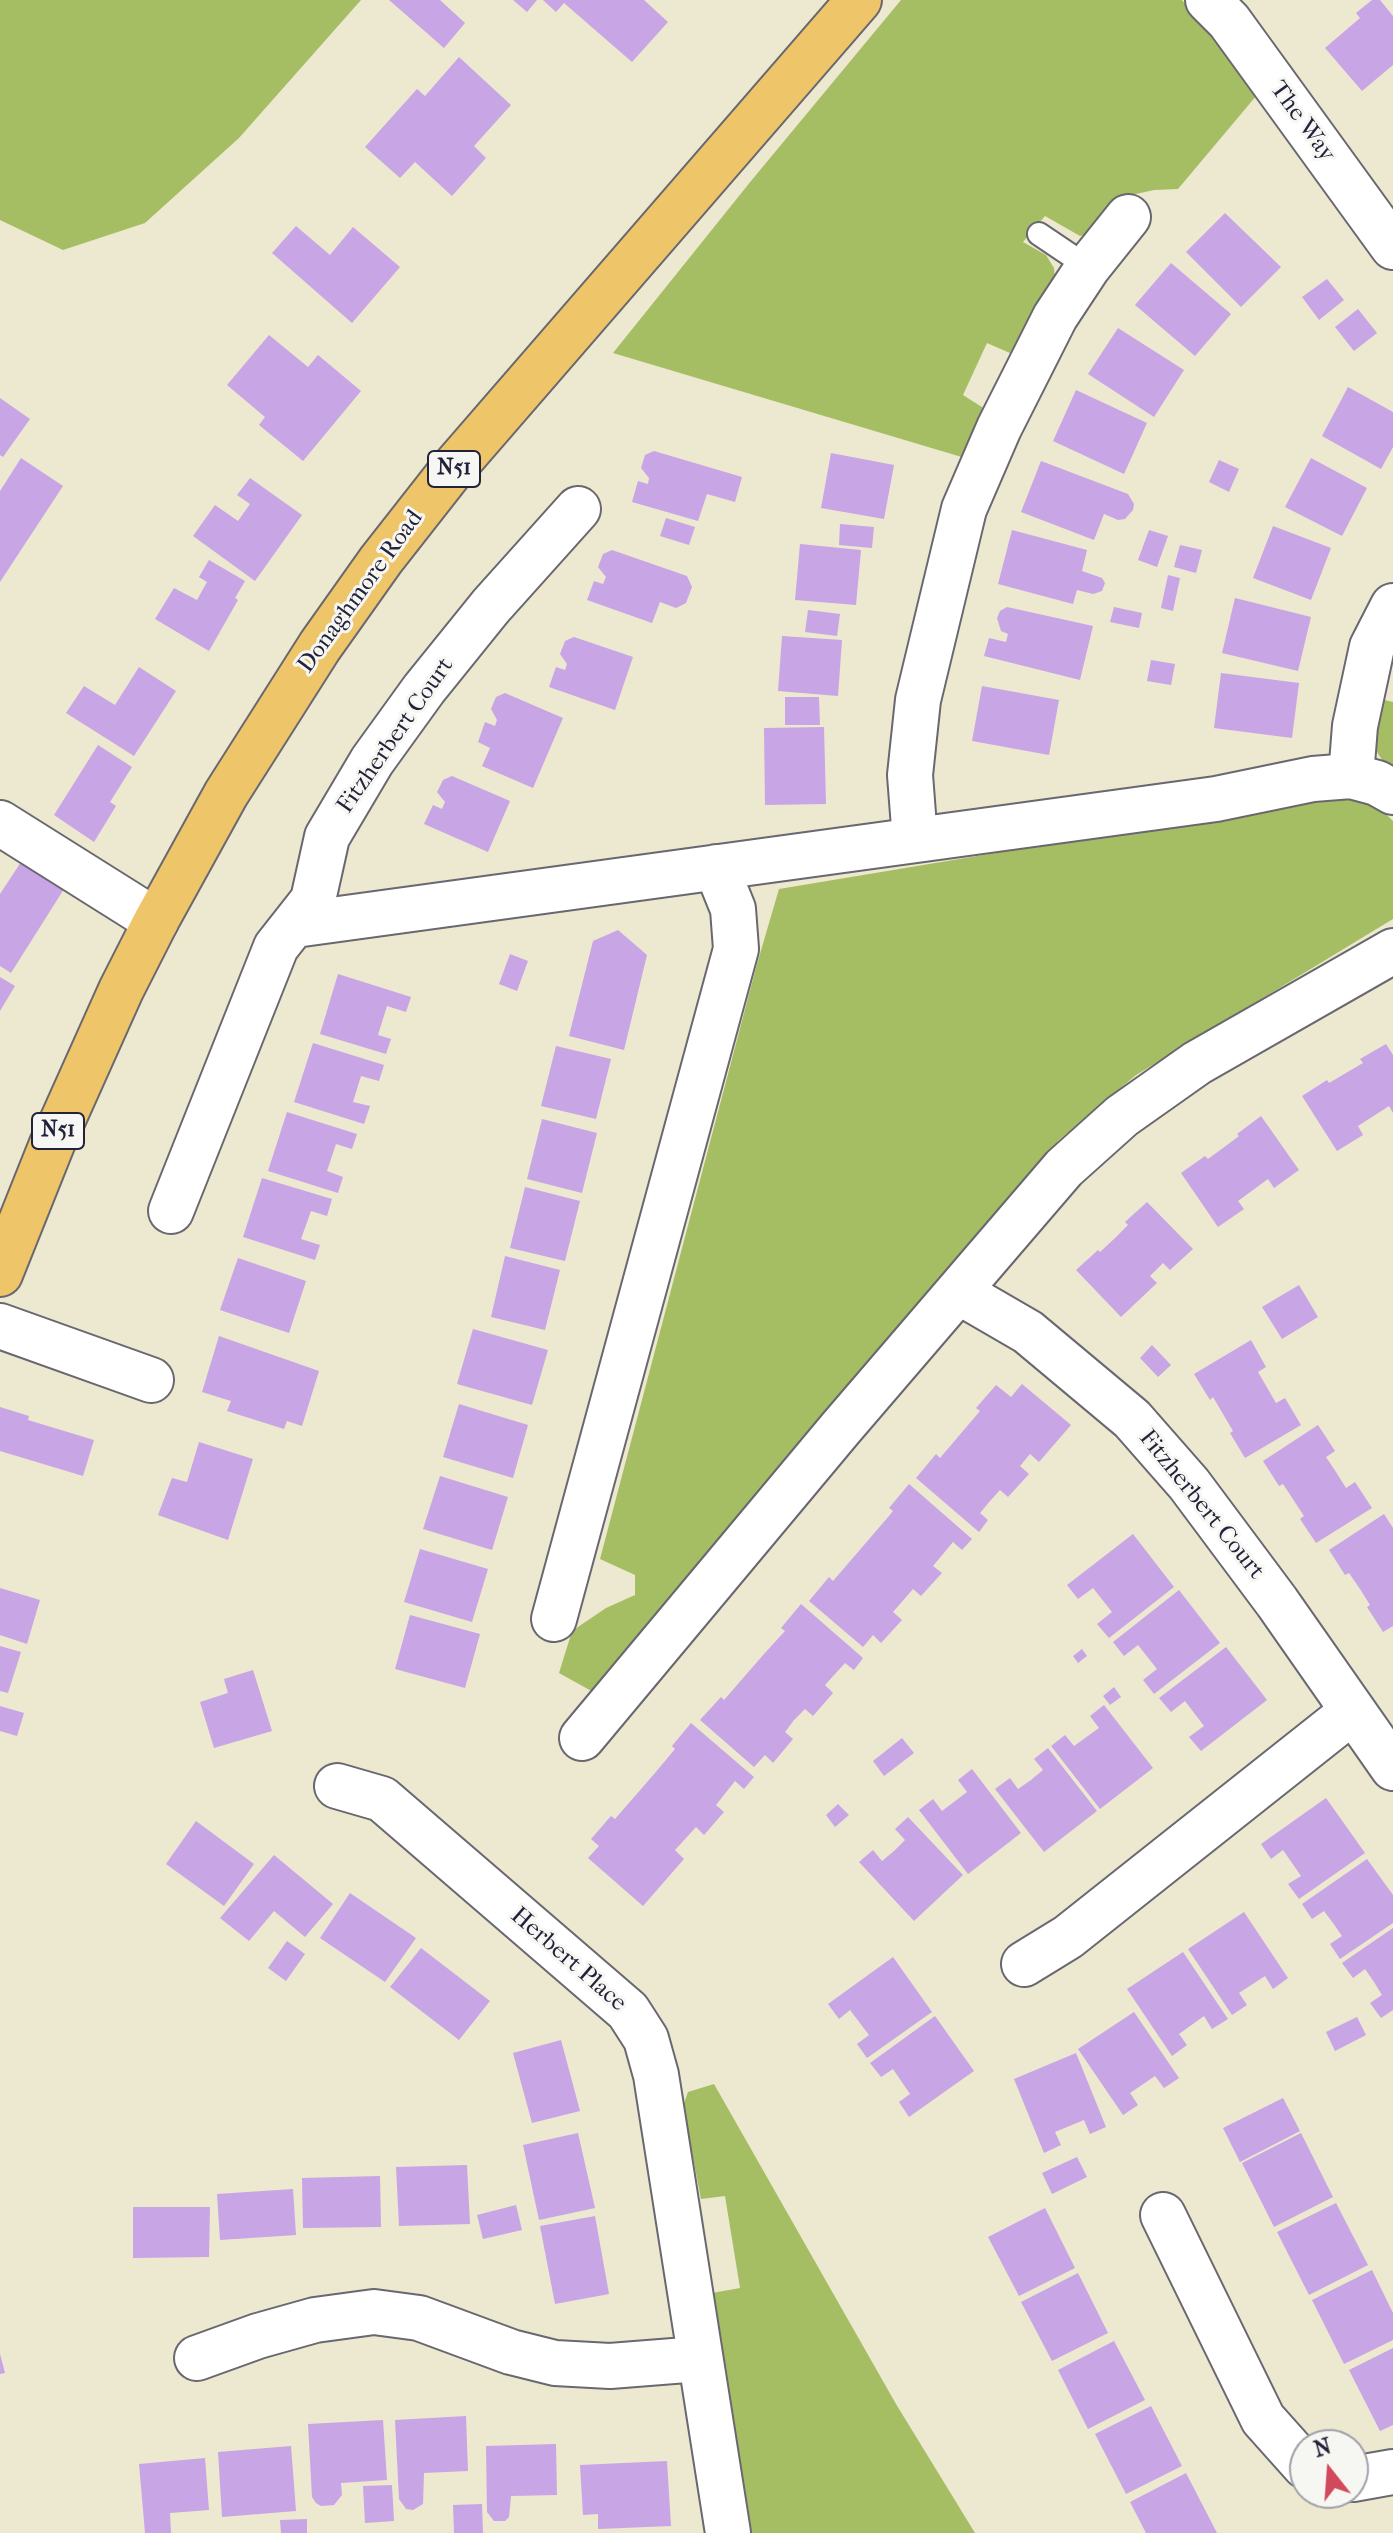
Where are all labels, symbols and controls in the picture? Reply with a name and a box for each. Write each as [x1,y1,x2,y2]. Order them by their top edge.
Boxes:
street label: The Way [1263,76,1341,168]
road number: N51 [428,451,480,487]
street label: Donaghmore Road [292,505,430,679]
street label: Fitzherbert Court [332,653,460,819]
road number: N51 [32,1113,84,1149]
street label: Fitzherbert Court [1132,1425,1270,1585]
street label: Herbert Place [504,1902,632,2018]
north arrow [1289,2429,1369,2509]
text: N [1311,2433,1334,2463]

